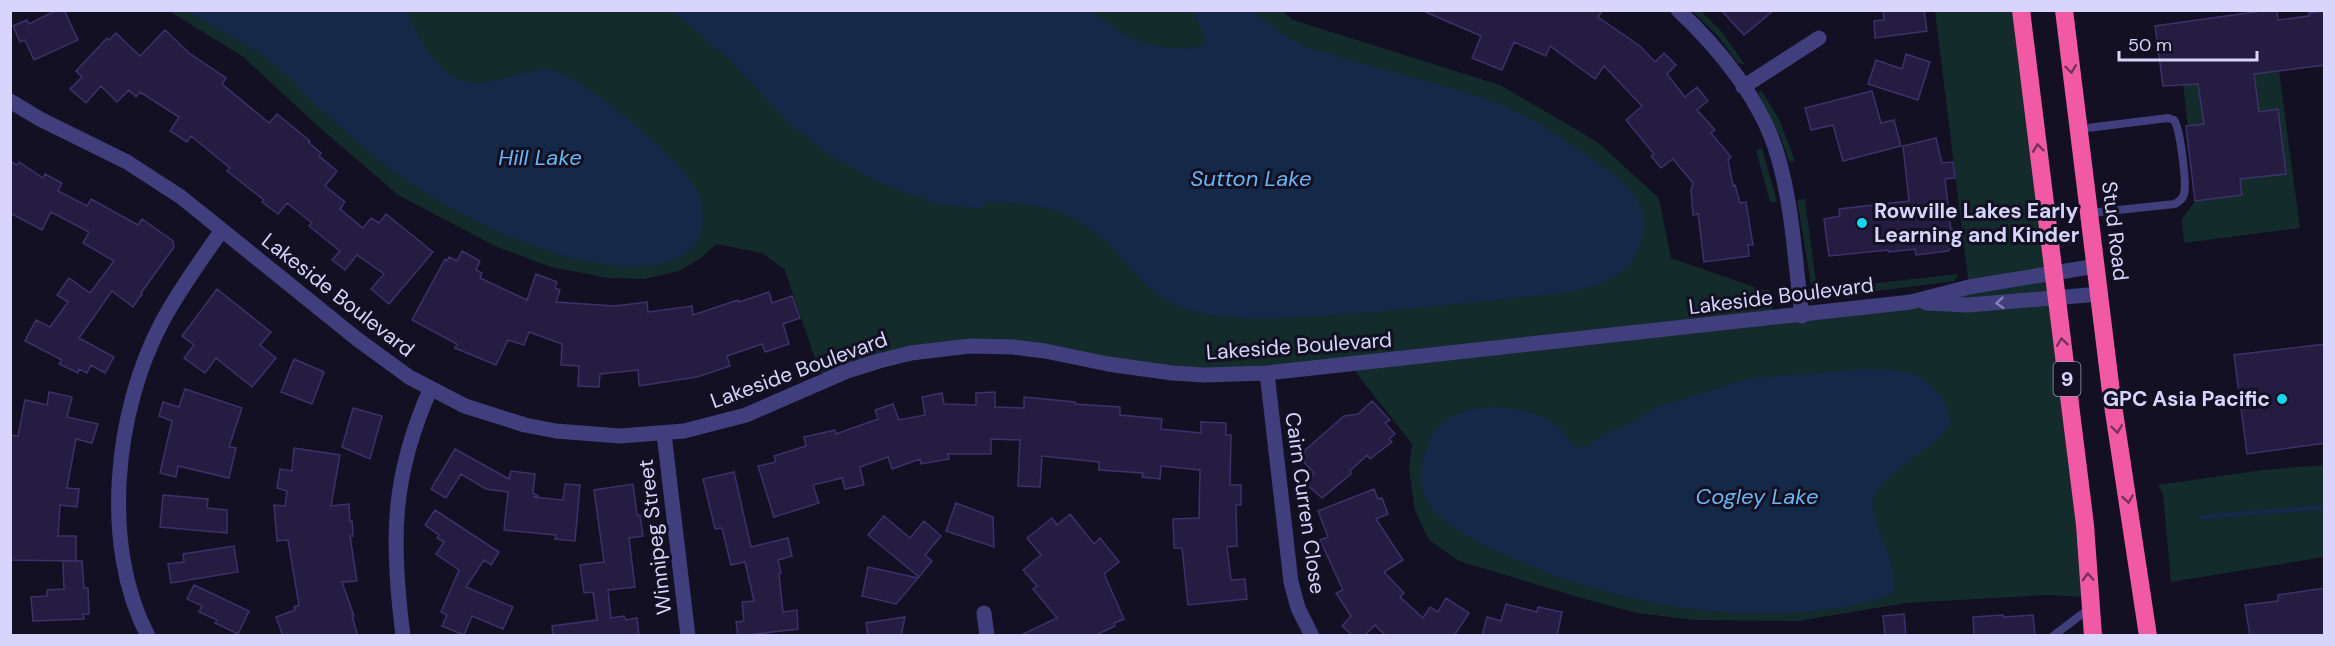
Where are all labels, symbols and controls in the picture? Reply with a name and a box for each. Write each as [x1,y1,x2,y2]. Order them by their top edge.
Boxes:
scale bar [2119,24,2257,62]
text: 50 m [2128,33,2172,57]
one-way arrow [2064,64,2076,73]
water label: Hill Lake [498,143,582,172]
one-way arrow [2033,144,2045,153]
water label: Sutton Lake [1190,164,1312,193]
street label: Stud Road [2095,180,2135,282]
place label: Rowville Lakes Early Learning and Kinder [1874,197,2080,249]
marker: Rowville Lakes Early Learning and Kinder [1855,216,1869,230]
street label: Lakeside Boulevard [256,227,420,363]
street label: Lakeside Boulevard [1687,271,1875,321]
one-way arrow [1995,296,2004,309]
street label: Lakeside Boulevard [707,325,891,415]
street label: Lakeside Boulevard [1205,326,1393,366]
one-way arrow [2056,337,2069,346]
road number: 9 [2054,362,2080,396]
place label: GPC Asia Pacific [2103,385,2270,413]
marker: GPC Asia Pacific [2275,392,2289,406]
street label: Cairn Curren Close [1278,410,1332,596]
one-way arrow [2110,424,2122,433]
street label: Winnipeg Street [632,458,678,616]
water label: Cogley Lake [1695,482,1819,511]
one-way arrow [2121,494,2134,504]
one-way arrow [2082,573,2095,582]

